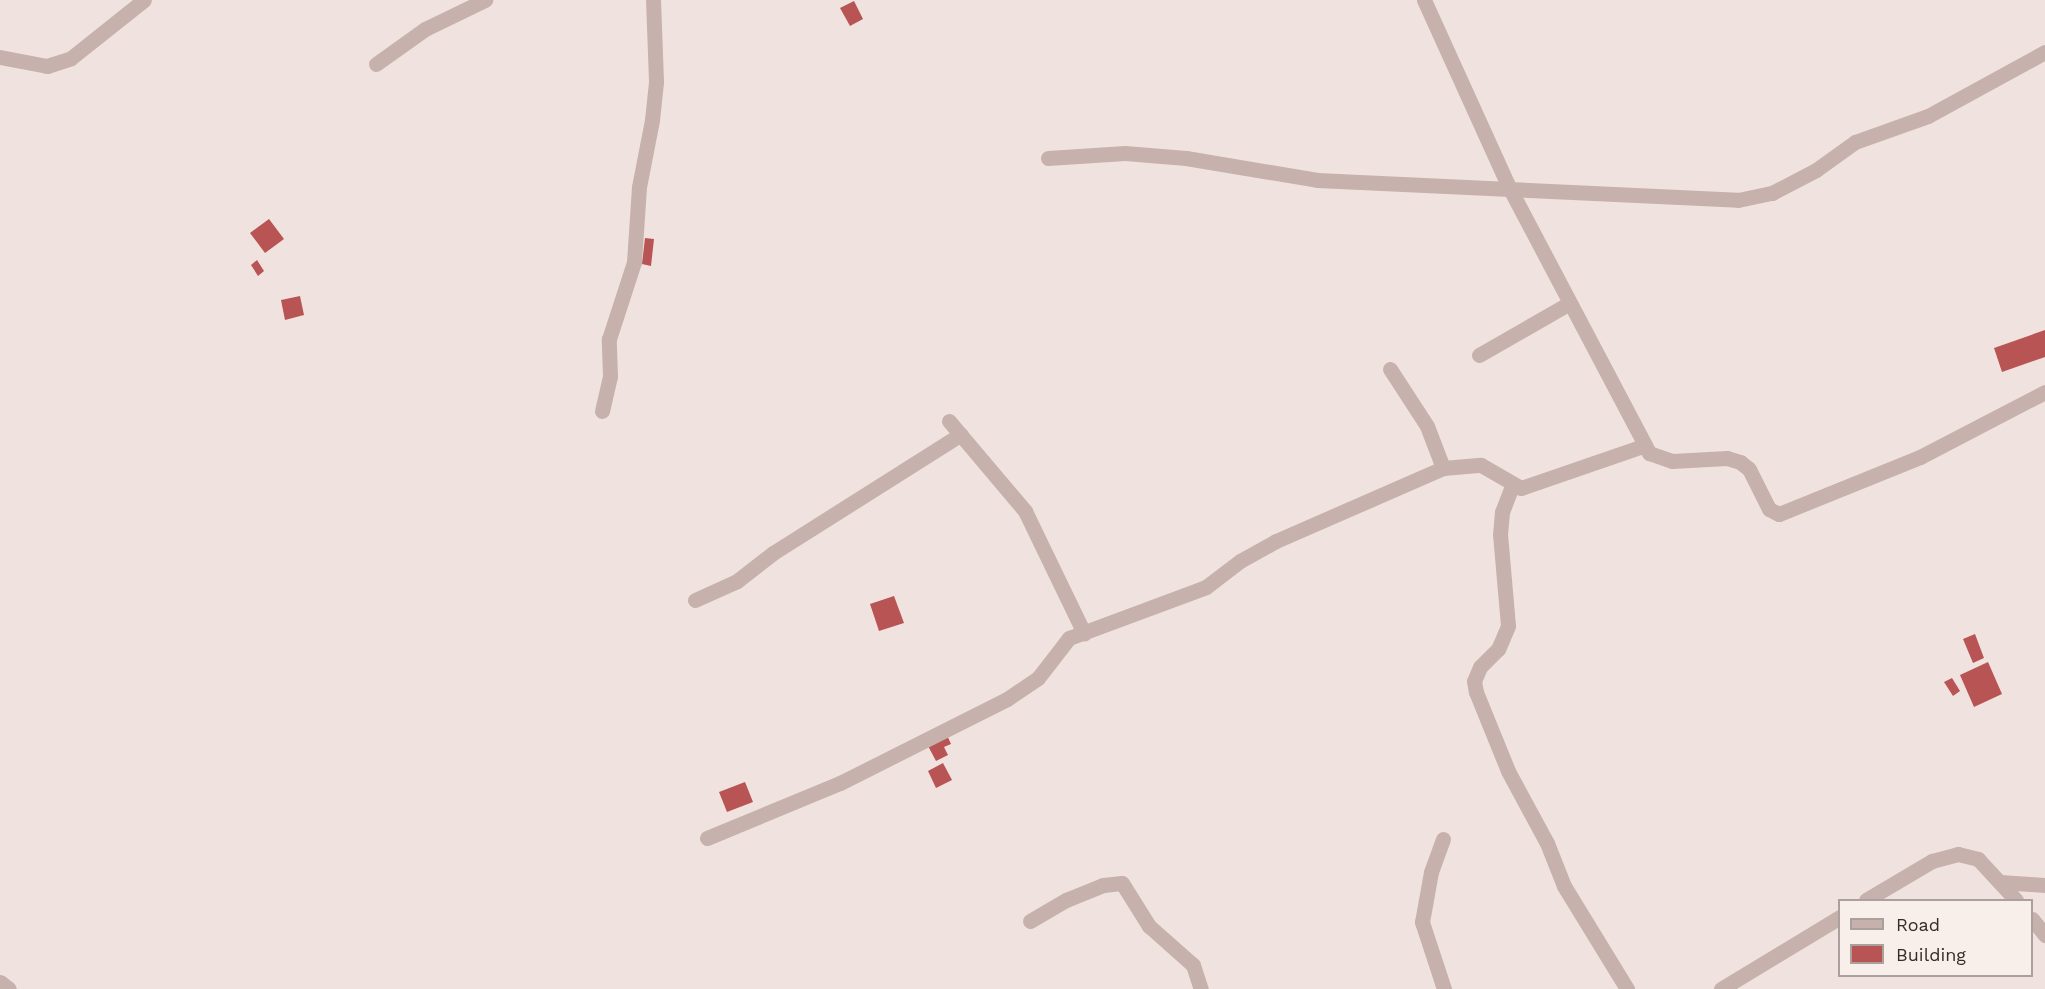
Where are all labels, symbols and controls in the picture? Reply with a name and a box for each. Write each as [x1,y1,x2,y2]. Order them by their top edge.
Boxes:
legend [1838,899,2033,977]
text: Road [1896,914,1940,935]
text: Building [1896,944,1966,965]

